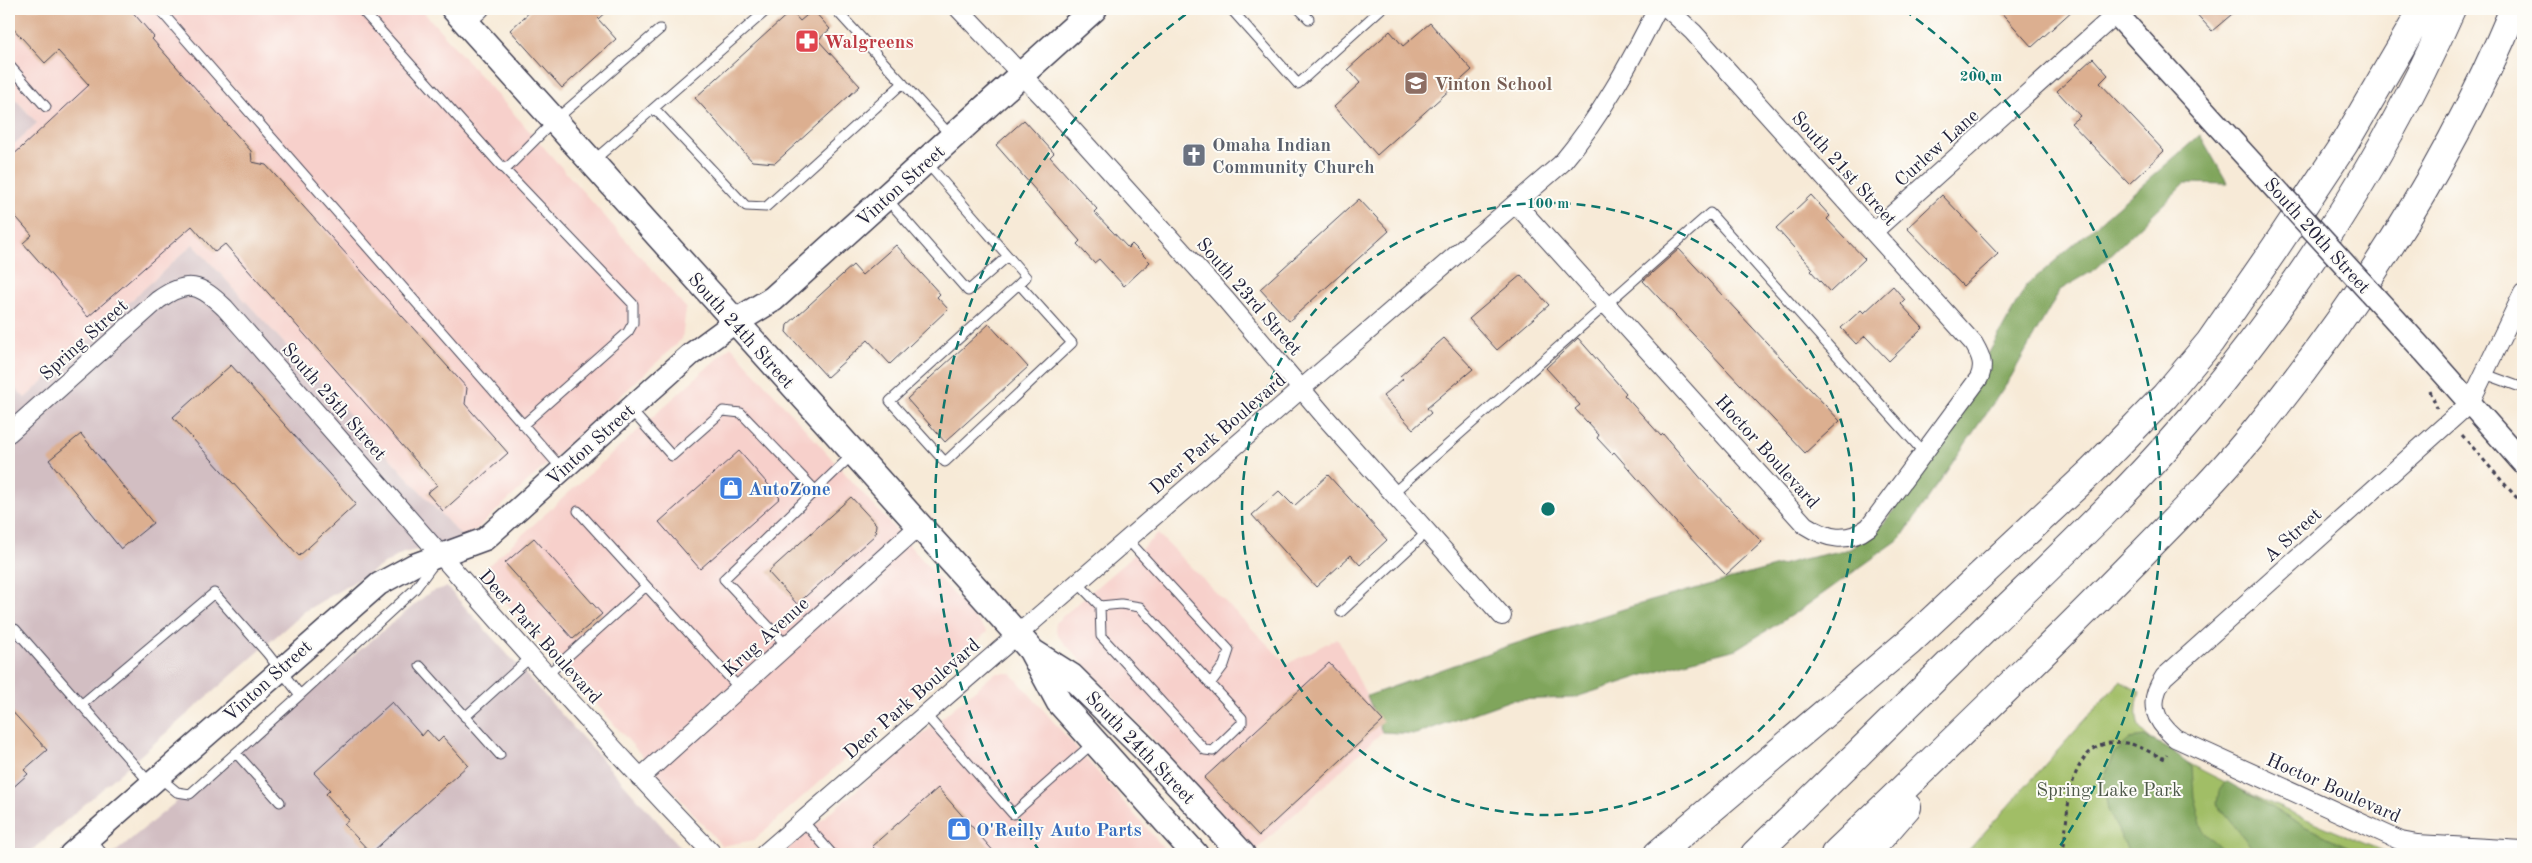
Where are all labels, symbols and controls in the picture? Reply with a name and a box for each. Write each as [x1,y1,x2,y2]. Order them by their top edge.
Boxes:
pharmacy icon: Walgreens [794,28,820,54]
place label: Walgreens [824,34,914,53]
school or university icon: Vinton School [1403,70,1429,96]
text: 200 m [1960,70,2002,85]
place label: Vinton School [1434,76,1552,95]
street label: Curlew Lane [1892,106,1983,191]
street label: South 21st Street [1787,109,1899,230]
place label: Omaha Indian Community Church [1212,137,1375,178]
church icon: Omaha Indian Community Church [1181,142,1207,168]
street label: Vinton Street [854,143,949,231]
street label: South 20th Street [2259,175,2373,298]
text: 100 m [1527,197,1569,212]
street label: South 23rd Street [1192,235,1304,360]
street label: South 24th Street [683,270,797,393]
street label: Spring Street [37,297,132,385]
street label: South 25th Street [277,340,389,465]
street label: Deer Park Boulevard [1147,371,1290,499]
street label: Hoctor Boulevard [1711,392,1822,513]
street label: Vinton Street [544,402,639,490]
shop icon: AutoZone [718,475,744,501]
place label: AutoZone [748,481,831,500]
centre of rings [1539,500,1557,518]
street label: A Street [2261,505,2326,566]
street label: Deer Park Boulevard [474,567,604,708]
street label: Krug Avenue [720,595,813,681]
street label: Deer Park Boulevard [841,636,984,764]
street label: Vinton Street [221,638,316,726]
street label: South 24th Street [1081,689,1198,809]
street label: Hoctor Boulevard [2263,751,2403,827]
park label: Spring Lake Park [2036,782,2182,801]
shop icon: O'Reilly Auto Parts [946,816,972,842]
place label: O'Reilly Auto Parts [976,822,1142,841]

